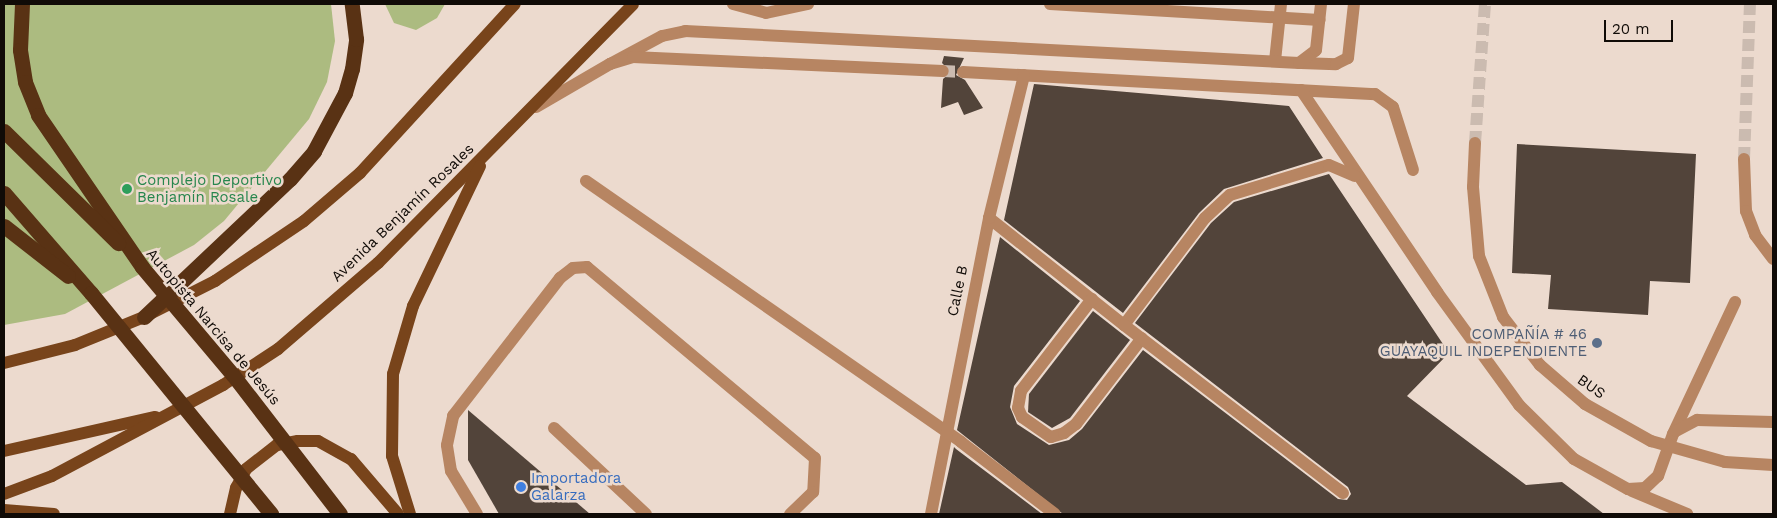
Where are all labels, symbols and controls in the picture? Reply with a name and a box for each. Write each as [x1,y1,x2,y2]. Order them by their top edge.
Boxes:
scale bar [1607,10,1676,42]
text: 20 m [1612,20,1650,38]
street label: Avenida Benjamín Rosales [328,140,478,286]
place label: Complejo Deportivo Benjamín Rosale [137,171,282,206]
marker: Complejo Deportivo Benjamín Rosale [121,183,133,195]
street label: Autopista Narcisa de Jesús [142,245,284,409]
street label: Calle B [944,264,972,318]
place label: COMPAÑÍA # 46 GUAYAQUIL INDEPENDIENTE [1379,325,1587,360]
marker: COMPAÑÍA # 46 GUAYAQUIL INDEPENDIENTE [1591,337,1603,349]
street label: BUS [1574,371,1608,403]
place label: Importadora Galarza [531,469,621,504]
marker: Importadora Galarza [515,481,527,493]

